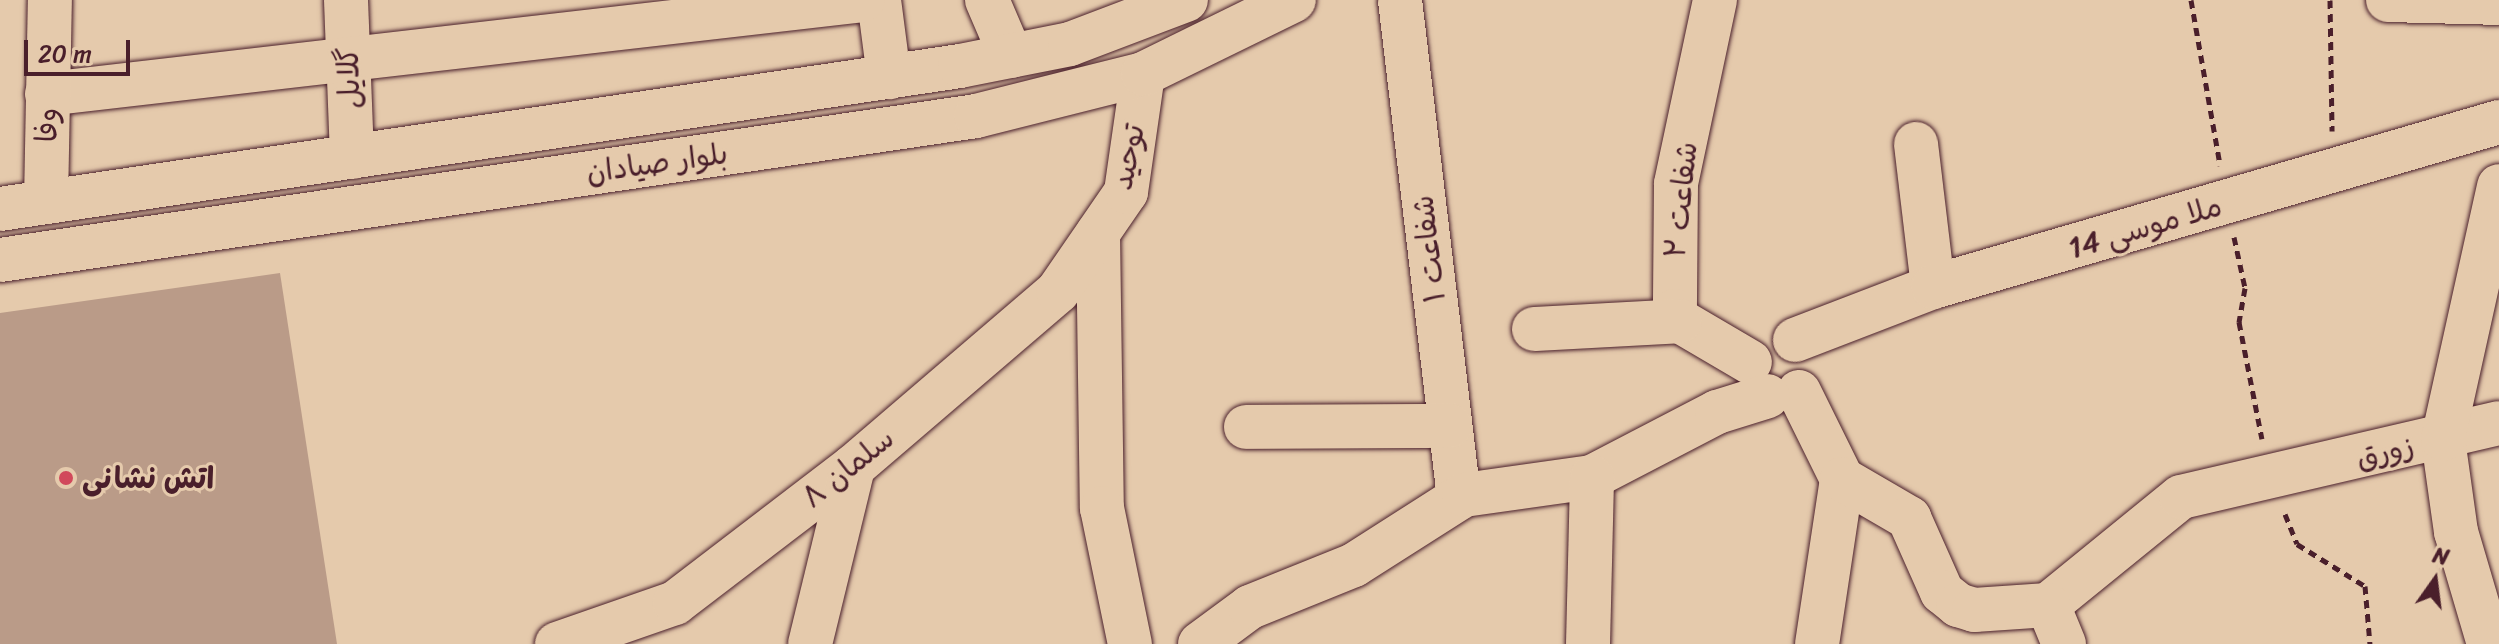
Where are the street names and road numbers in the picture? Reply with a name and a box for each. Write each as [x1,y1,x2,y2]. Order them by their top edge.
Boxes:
street label: گلایل [330,46,368,110]
street label: وفا [29,107,65,143]
street label: توحید [1103,121,1153,193]
street label: بلوار صیادان [584,135,730,191]
street label: شفاعت ۲ [1657,140,1705,260]
street label: ملا موسی 14 [2064,188,2226,266]
street label: شفاعت ۱ [1405,193,1453,305]
street label: سلمان ۸ [795,420,901,516]
street label: زورق [2353,428,2417,476]

